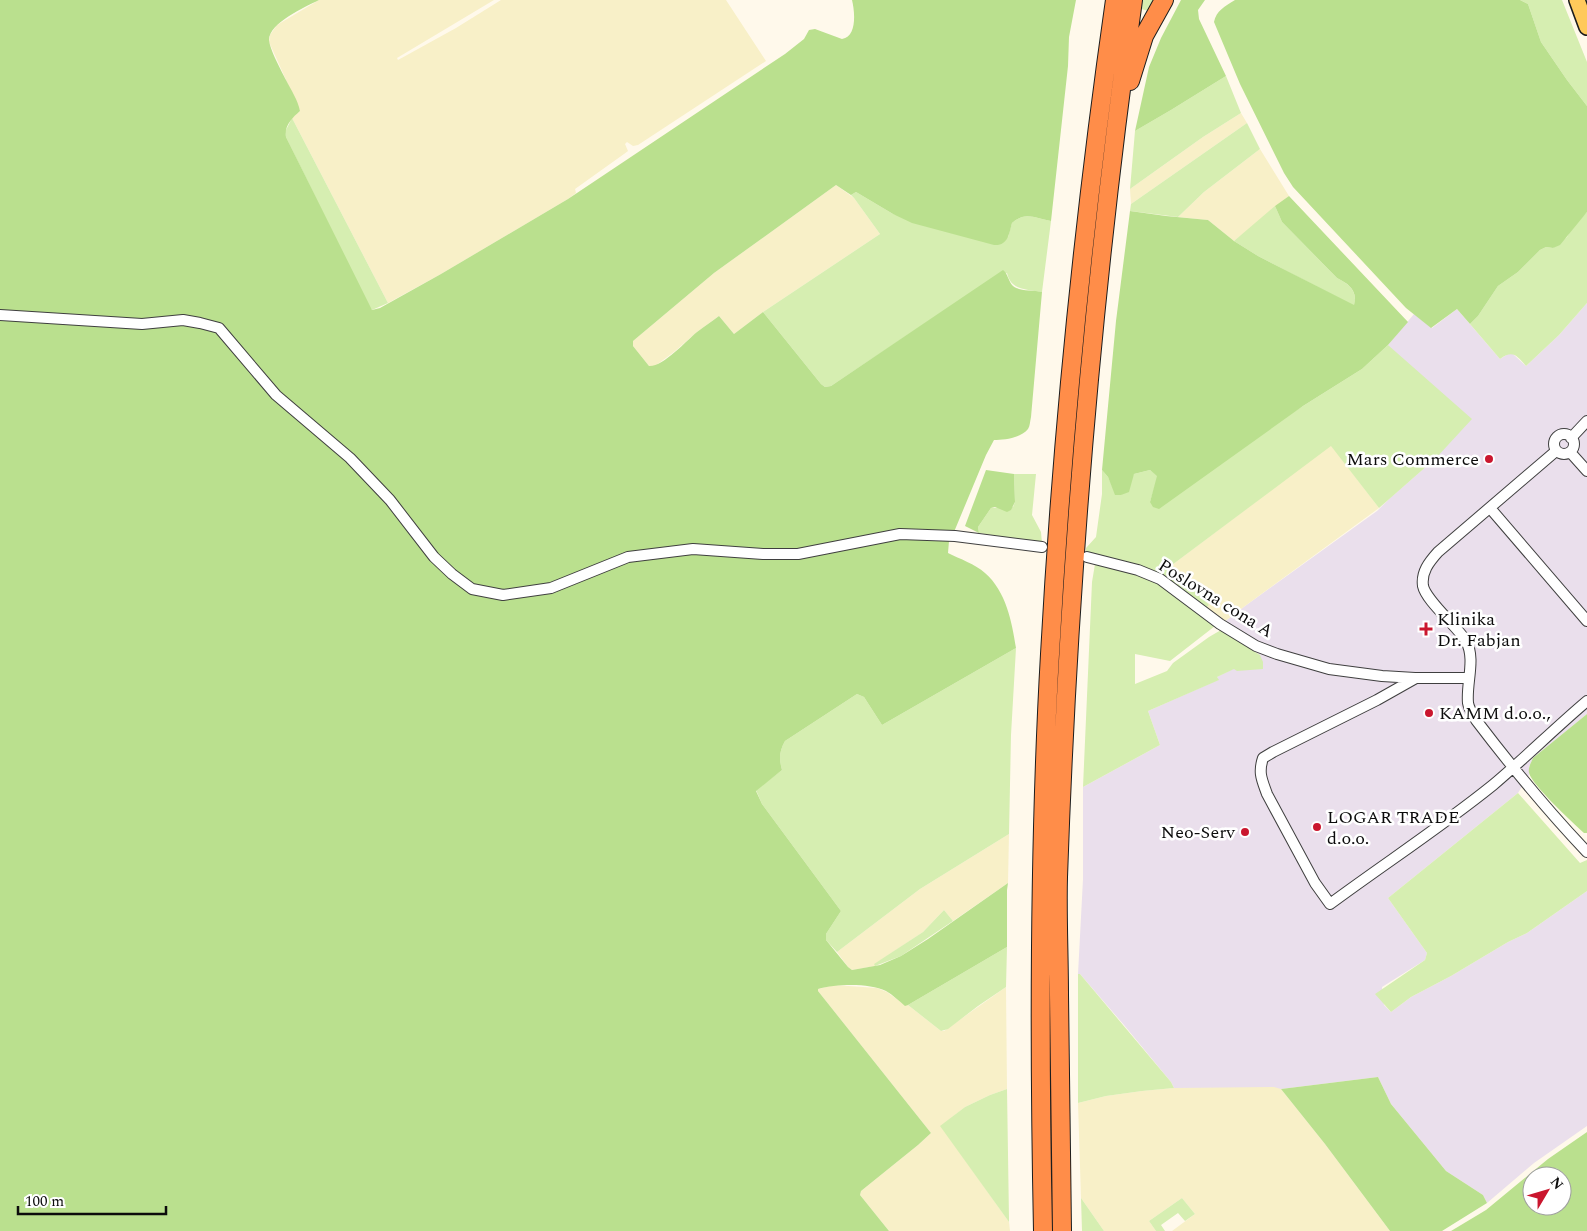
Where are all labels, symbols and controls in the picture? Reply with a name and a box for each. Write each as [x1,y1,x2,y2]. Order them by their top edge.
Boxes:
place label: Mars Commerce [1347,446,1479,473]
marker: Mars Commerce [1483,453,1495,465]
street label: Poslovna cona A [1153,552,1279,645]
place label: Klinika Dr. Fabjan [1437,606,1521,654]
marker: Klinika Dr. Fabjan [1419,622,1433,636]
place label: KAMM d.o.o., [1439,700,1551,727]
marker: KAMM d.o.o., [1423,707,1435,719]
place label: LOGAR TRADE d.o.o. [1327,804,1460,852]
place label: Neo-Serv [1161,819,1236,846]
marker: LOGAR TRADE d.o.o. [1311,821,1323,833]
marker: Neo-Serv [1239,826,1251,838]
north arrow [1522,1166,1572,1216]
text: N [1545,1172,1569,1194]
scale bar [18,1184,165,1216]
text: 100 m [25,1190,64,1213]

